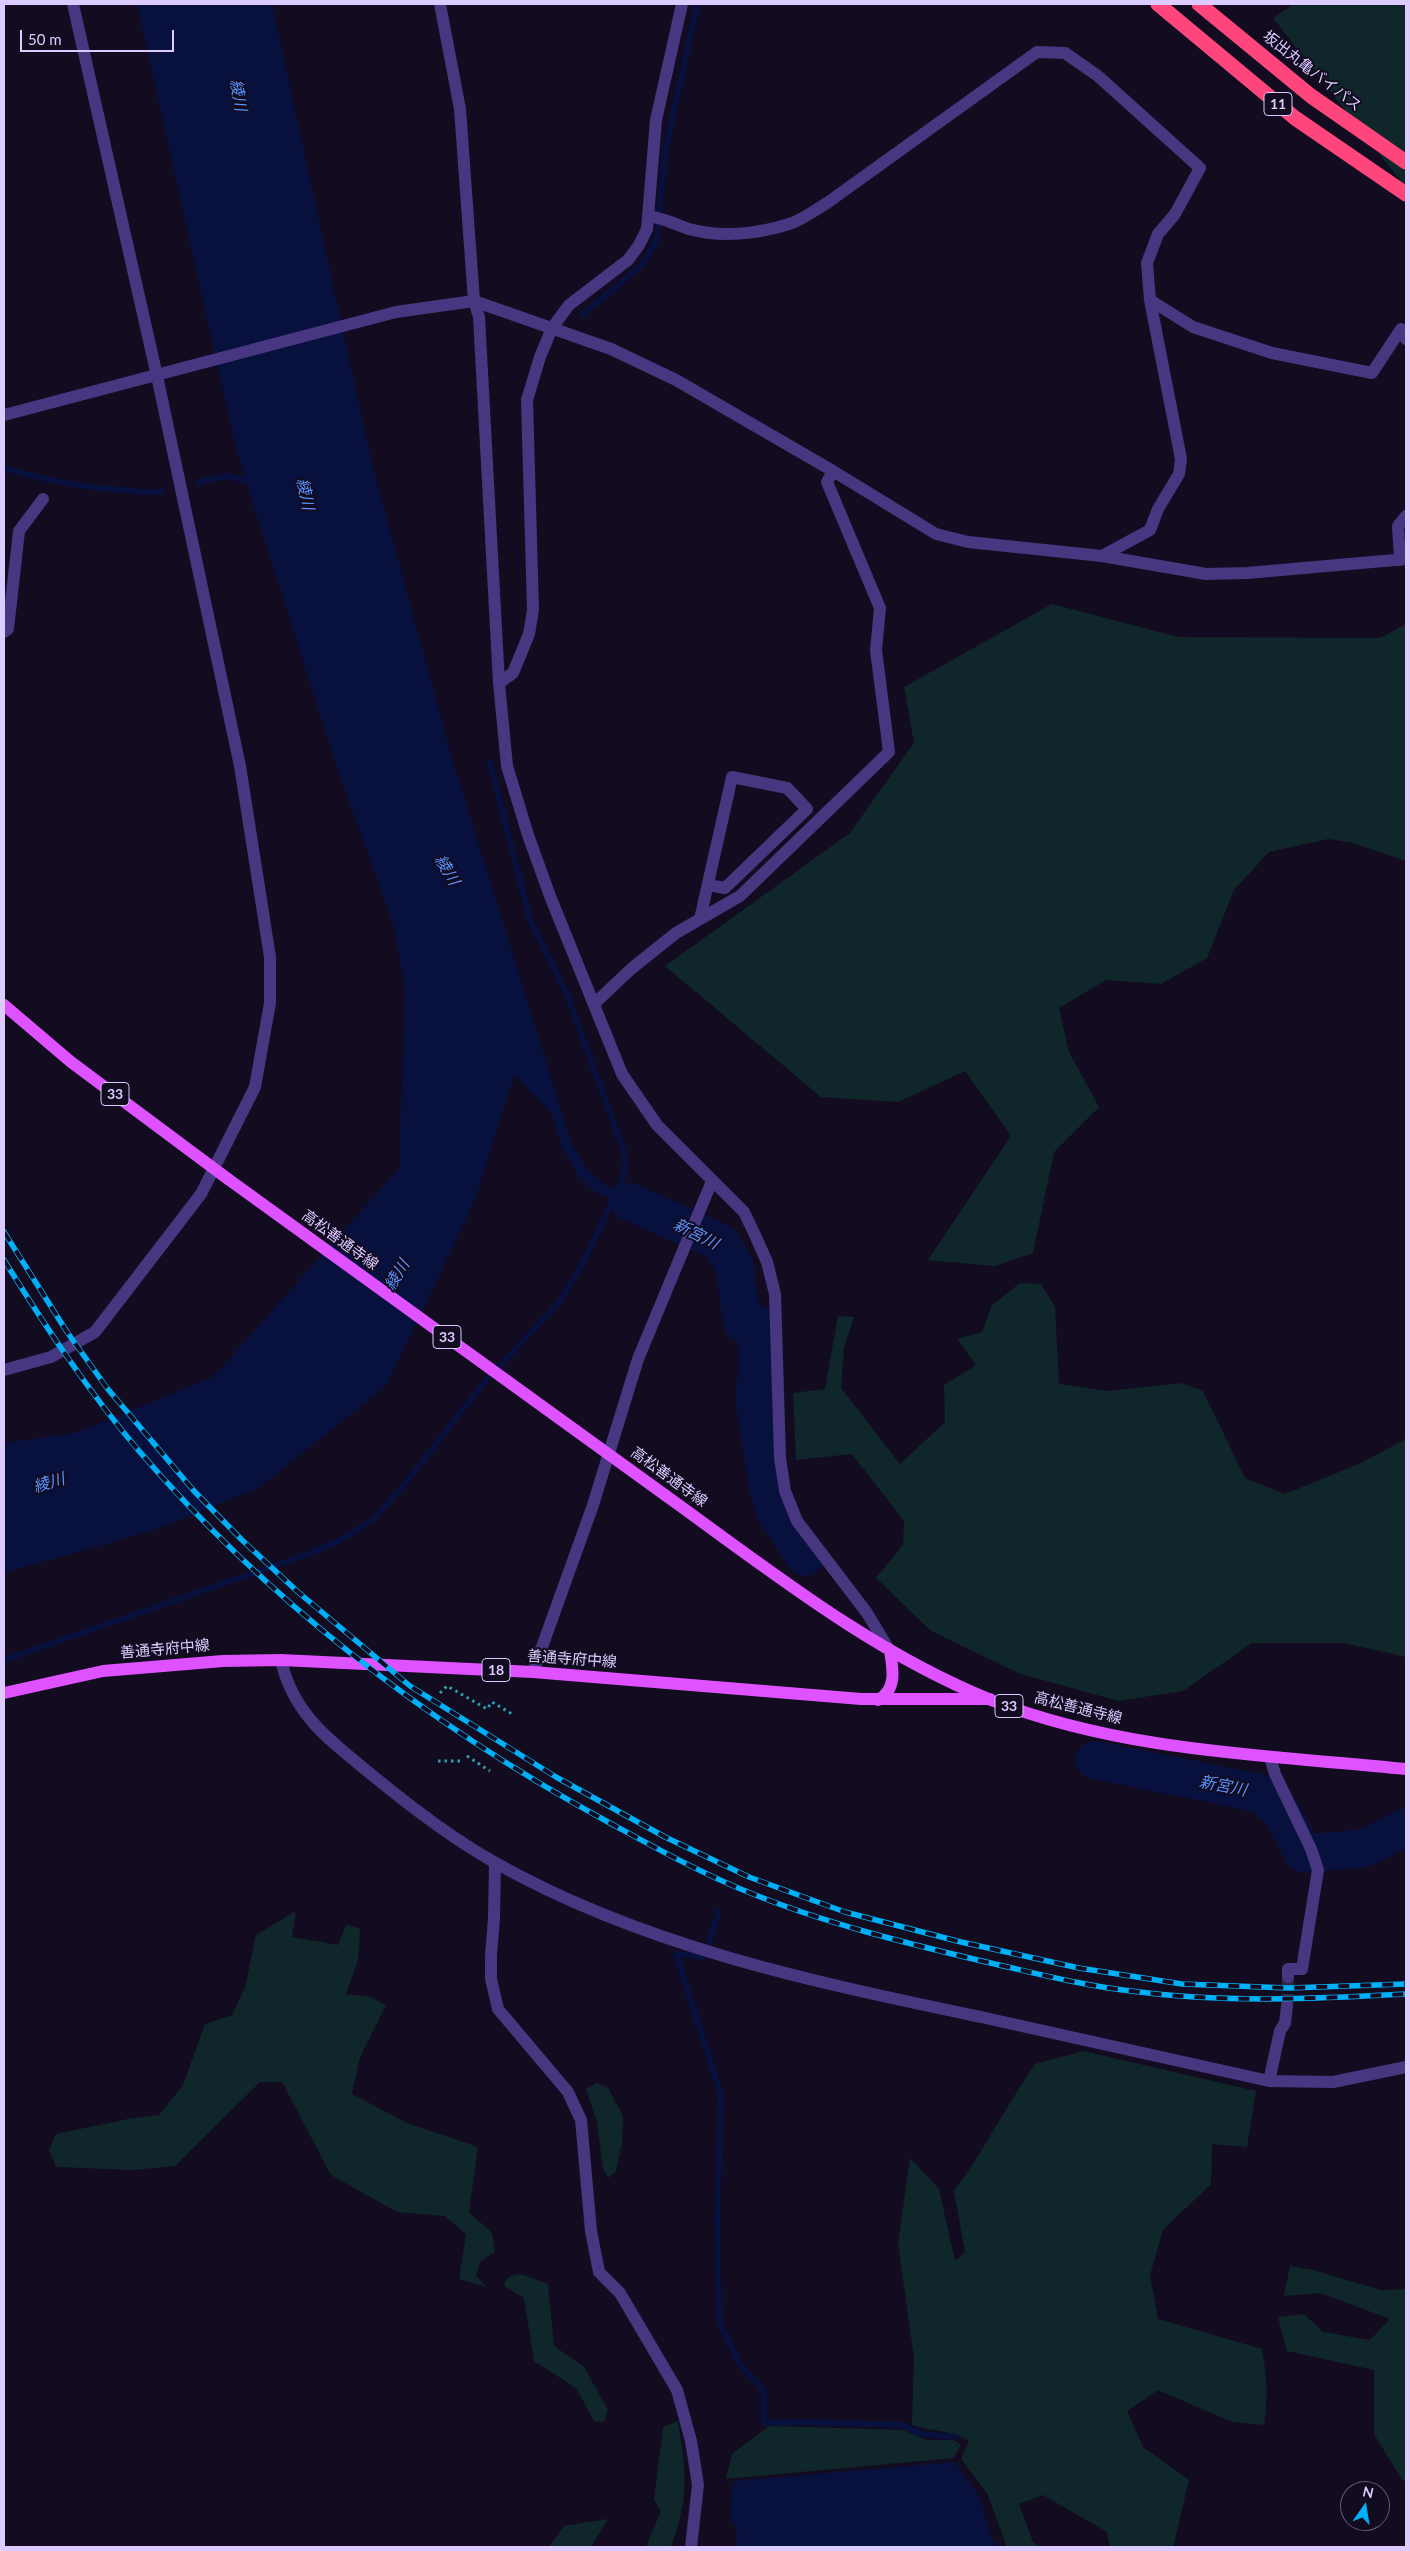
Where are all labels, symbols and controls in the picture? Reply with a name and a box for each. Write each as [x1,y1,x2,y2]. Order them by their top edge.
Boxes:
scale bar [22,20,176,52]
street label: 坂出丸亀バイパス [1259,27,1365,115]
text: 50 m [28,30,62,48]
water label: 綾川 [226,78,250,112]
road number: 11 [1264,92,1292,116]
water label: 綾川 [292,476,318,512]
water label: 綾川 [431,851,463,889]
road number: 33 [101,1082,129,1106]
street label: 高松善通寺線 [298,1206,382,1274]
water label: 新宮川 [670,1215,722,1253]
water label: 綾川 [381,1256,413,1294]
road number: 33 [433,1325,461,1348]
street label: 高松善通寺線 [627,1443,711,1511]
water label: 綾川 [31,1469,67,1497]
street label: 善通寺府中線 [119,1636,211,1662]
street label: 善通寺府中線 [526,1647,618,1671]
road number: 18 [482,1658,510,1682]
street label: 高松善通寺線 [1032,1688,1124,1728]
road number: 33 [995,1694,1023,1718]
water label: 新宮川 [1198,1772,1248,1800]
north arrow [1340,2481,1390,2531]
text: N [1361,2482,1375,2501]

